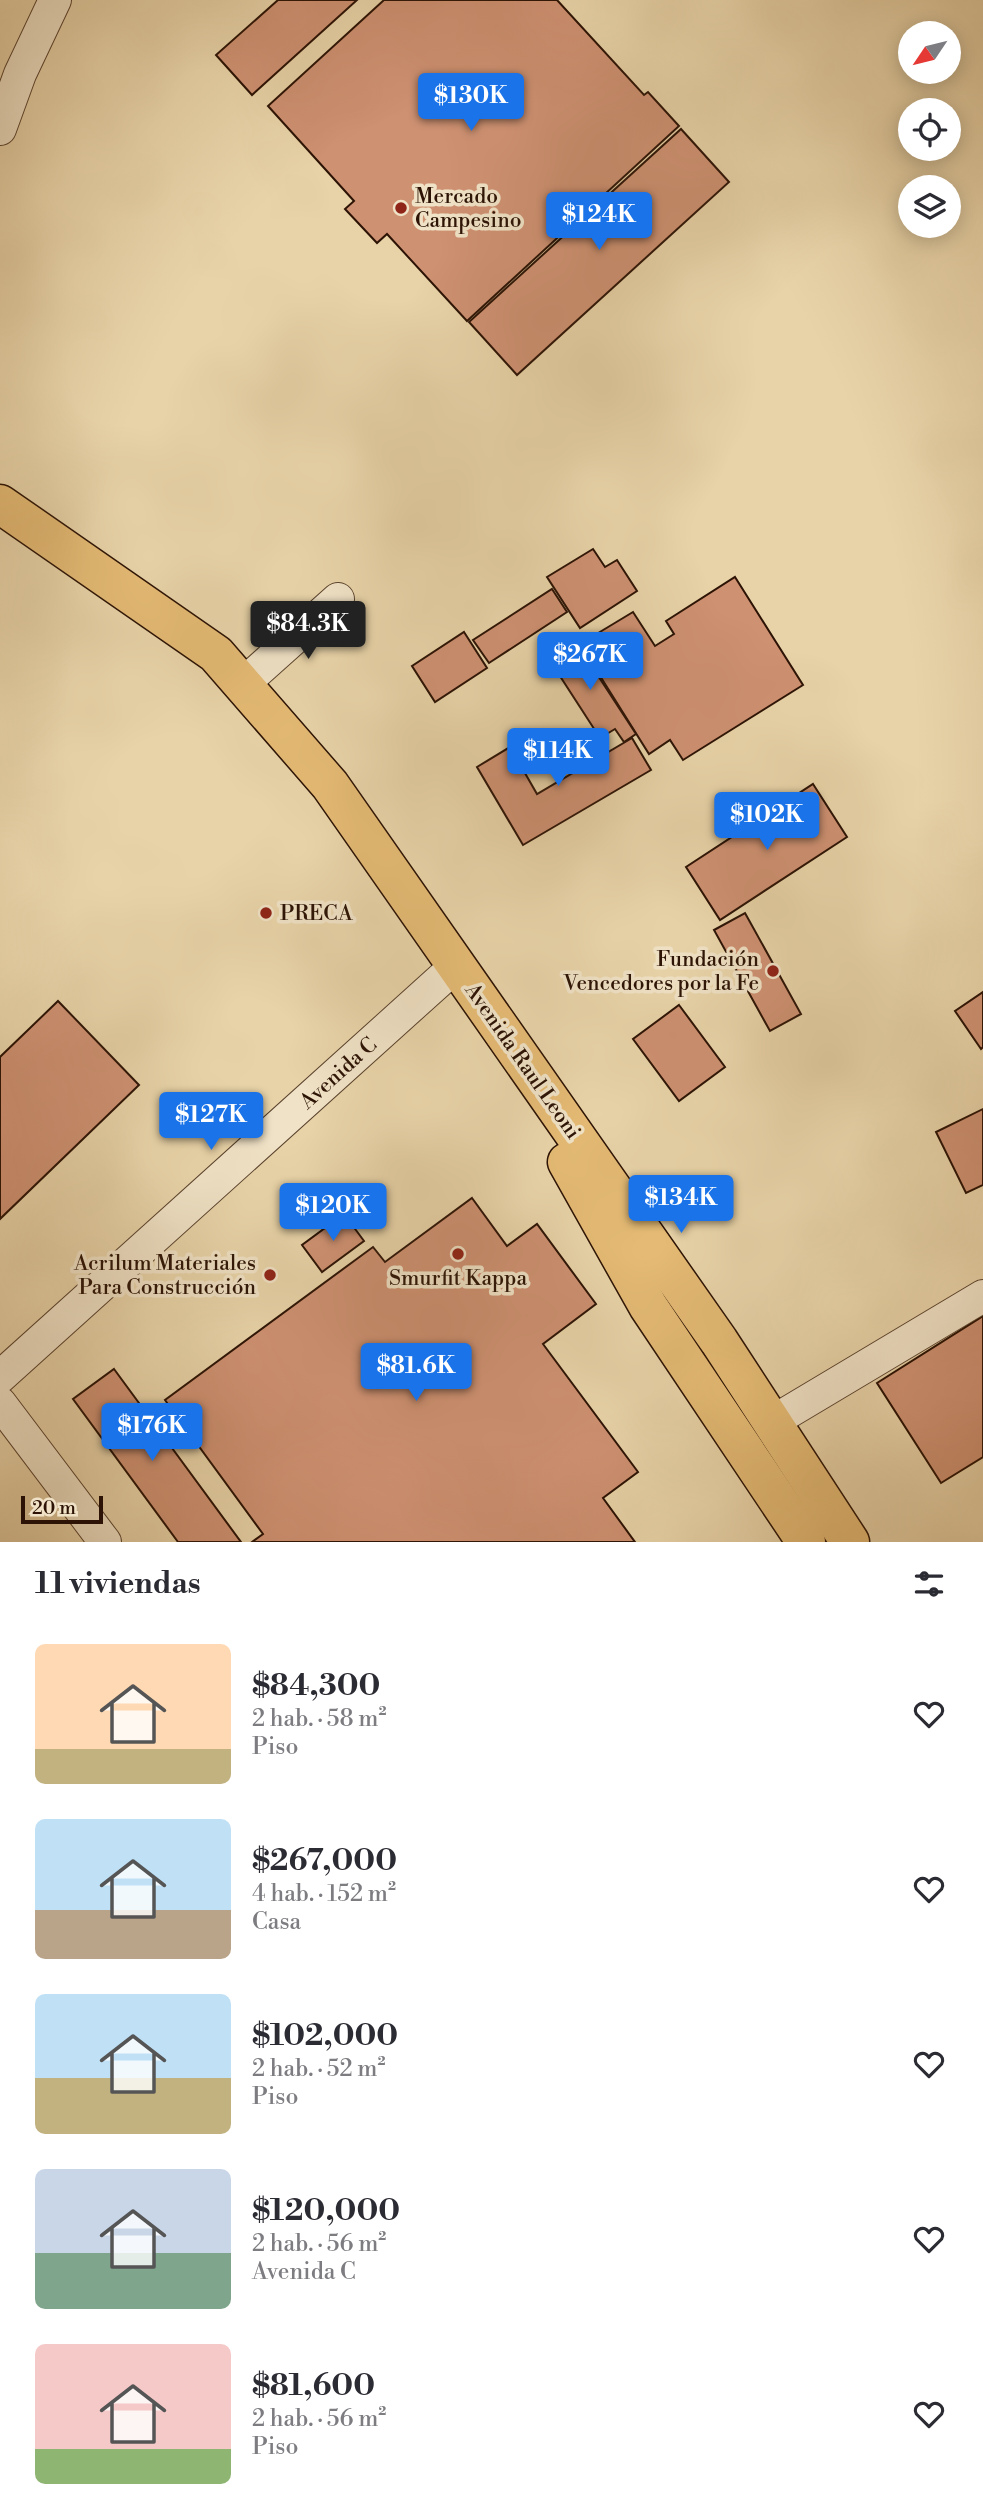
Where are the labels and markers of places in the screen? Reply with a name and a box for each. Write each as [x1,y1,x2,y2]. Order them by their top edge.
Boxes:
pin: $130K [422,74,520,133]
place label: Mercado Campesino [415,184,522,234]
pin: $124K [550,192,648,252]
marker: Mercado Campesino [393,200,409,216]
pin: $84.3K [251,602,365,661]
pin: $267K [541,632,639,692]
pin: $114K [509,728,607,788]
pin: $102K [718,792,816,852]
place label: PRECA [280,901,353,927]
marker: PRECA [258,905,274,921]
place label: Fundación Vencedores por la Fe [562,947,759,997]
marker: Fundación Vencedores por la Fe [765,963,781,979]
pin: $127K [162,1092,260,1152]
pin: $134K [632,1176,730,1235]
pin: $120K [284,1184,382,1243]
marker: Smurfit Kappa [450,1246,466,1262]
place label: Acrilum Materiales Para Construcción [73,1251,256,1301]
place label: Smurfit Kappa [389,1266,527,1292]
marker: Acrilum Materiales Para Construcción [262,1267,278,1283]
pin: $81.6K [359,1344,473,1403]
pin: $176K [103,1404,201,1463]

